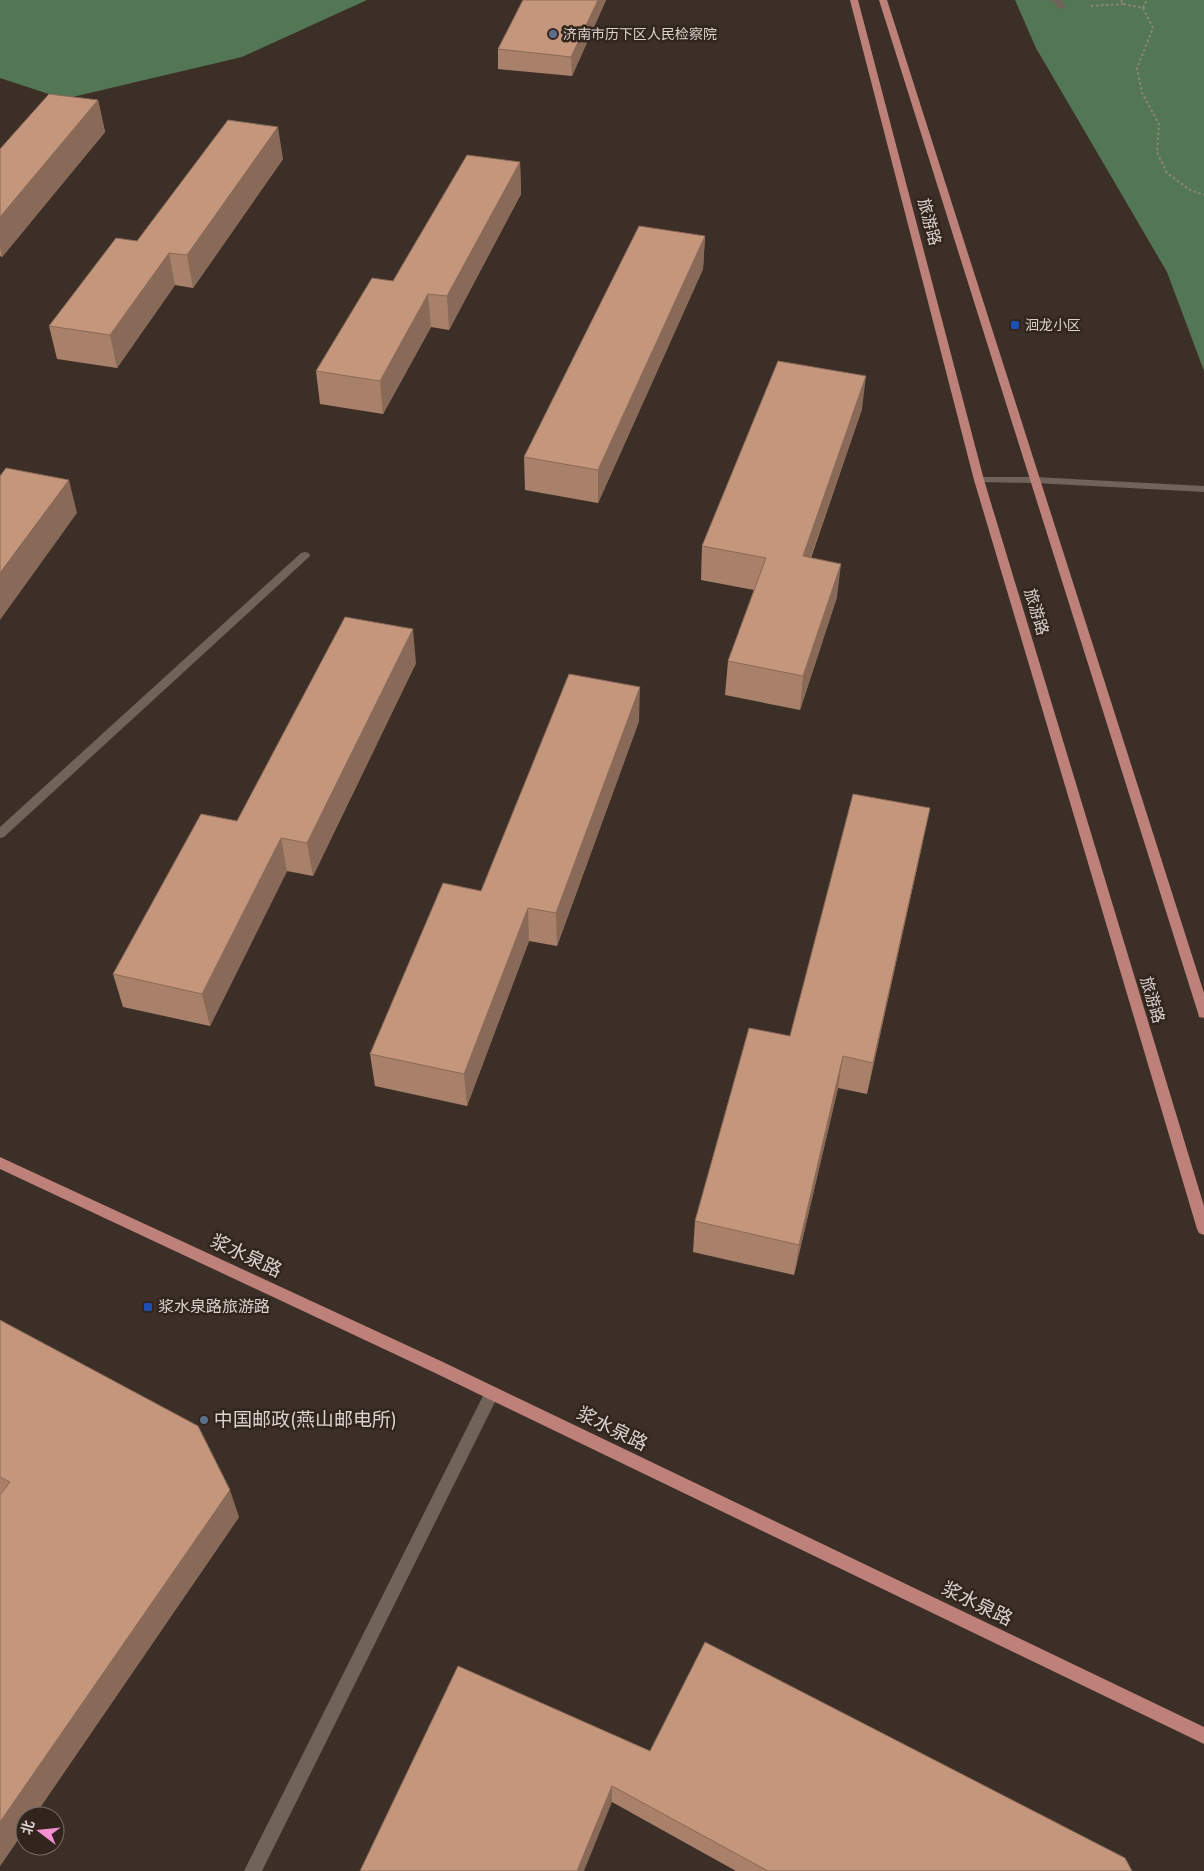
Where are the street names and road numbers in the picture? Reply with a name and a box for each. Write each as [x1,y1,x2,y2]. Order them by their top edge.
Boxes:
street label: 旅游路 [912,196,946,248]
street label: 旅游路 [1018,586,1054,638]
street label: 旅游路 [1134,974,1170,1026]
street label: 浆水泉路 [206,1228,286,1284]
street label: 浆水泉路 [572,1401,652,1457]
street label: 浆水泉路 [937,1576,1017,1632]

